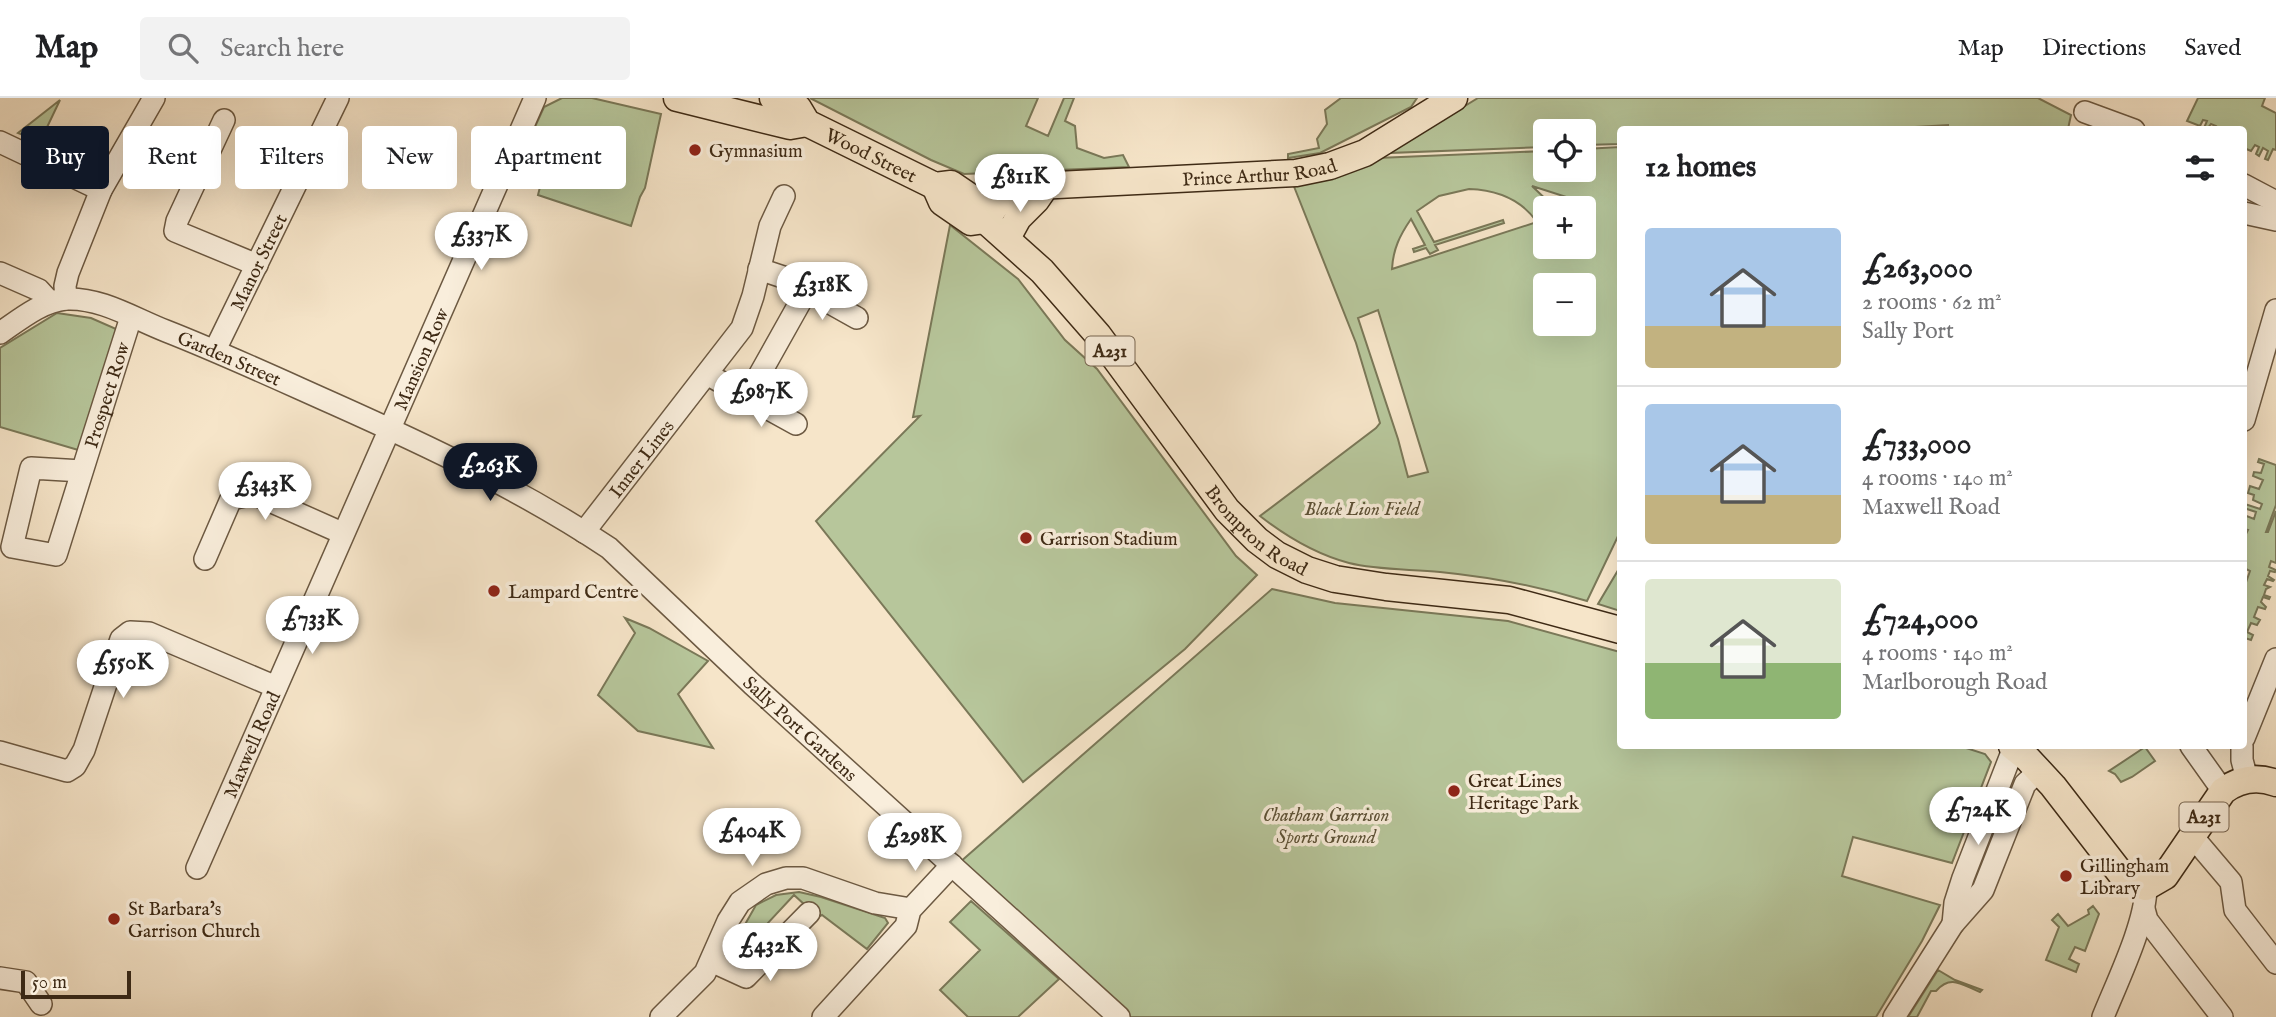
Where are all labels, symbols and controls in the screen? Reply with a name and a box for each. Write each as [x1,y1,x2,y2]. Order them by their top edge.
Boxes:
search box [140,17,630,80]
text: Map [35,27,98,69]
icon: search [164,29,202,67]
text: Search here [220,32,344,65]
text: Map [1958,33,2004,64]
text: Directions [2042,33,2146,64]
text: Saved [2184,33,2241,64]
map controls [1533,119,1596,336]
button: locate [1533,119,1596,182]
street label: Wood Street [821,124,921,189]
chip: Buy [21,126,109,189]
chip: Rent [123,126,221,189]
chip: Filters [235,126,348,189]
chip: New [362,126,457,189]
chip: Apartment [471,126,626,189]
place label: Gymnasium [709,140,803,164]
marker: Gymnasium [687,142,703,158]
text: 12 homes [1645,149,1756,187]
icon: filters [2181,149,2219,187]
street label: Prince Arthur Road [1182,154,1341,193]
pin: £811K [971,155,1069,214]
text: £811K [991,162,1049,191]
button: + [1533,196,1596,259]
street label: Manor Street [226,210,294,315]
pin: £337K [432,212,530,272]
text: £337K [451,220,511,249]
text: £263,000 [1862,250,1973,288]
icon: home [1701,256,1785,340]
pin: £318K [773,262,871,322]
text: £318K [793,270,851,299]
button: − [1533,273,1596,336]
text: 2 rooms · 62 m² [1862,288,2002,317]
street label: Mansion Row [389,304,455,415]
text: Sally Port [1862,317,1954,346]
street label: Garden Street [173,327,285,393]
road number: A231 [1086,337,1134,366]
street label: Prospect Row [80,339,136,451]
pin: £987K [712,370,810,429]
text: £987K [730,377,792,406]
street label: Inner Lines [605,416,680,504]
text: £733,000 [1862,426,1971,464]
icon: home [1701,432,1785,516]
pin: £263K [441,444,539,503]
text: £263K [459,451,521,480]
pin: £343K [216,462,314,522]
text: 4 rooms · 140 m² [1862,464,2013,493]
text: £343K [234,470,296,499]
street label: Brompton Road [1199,481,1312,583]
text: Maxwell Road [1862,493,2000,522]
park label: Black Lion Field [1304,498,1421,522]
place label: Garrison Stadium [1040,528,1178,552]
marker: Garrison Stadium [1018,530,1034,546]
place label: Lampard Centre [508,581,639,605]
marker: Lampard Centre [486,583,502,599]
pin: £733K [263,596,361,656]
text: £724,000 [1862,601,1979,639]
text: £733K [282,604,342,633]
icon: home [1701,607,1785,691]
text: 4 rooms · 140 m² [1862,639,2013,668]
pin: £550K [74,640,172,700]
text: £550K [93,648,153,677]
text: Marlborough Road [1862,668,2047,697]
street label: Sally Port Gardens [737,672,861,788]
street label: Maxwell Road [219,687,287,802]
place label: Great Lines Heritage Park [1468,770,1580,816]
marker: Great Lines Heritage Park [1446,783,1462,799]
pin: £724K [1929,788,2027,847]
text: £724K [1945,795,2011,824]
road number: A231 [2180,802,2228,832]
park label: Chatham Garrison Sports Ground [1263,804,1389,850]
pin: £404K [703,808,801,868]
pin: £298K [866,814,964,873]
text: £404K [719,816,785,845]
text: £298K [884,821,946,850]
place label: Gillingham Library [2080,855,2169,901]
marker: Gillingham Library [2058,868,2074,884]
place label: St Barbara's Garrison Church [128,898,260,944]
marker: St Barbara's Garrison Church [106,911,122,927]
pin: £432K [721,924,819,983]
text: £432K [738,931,802,960]
scale bar [21,968,131,1000]
text: 50 m [32,971,67,995]

